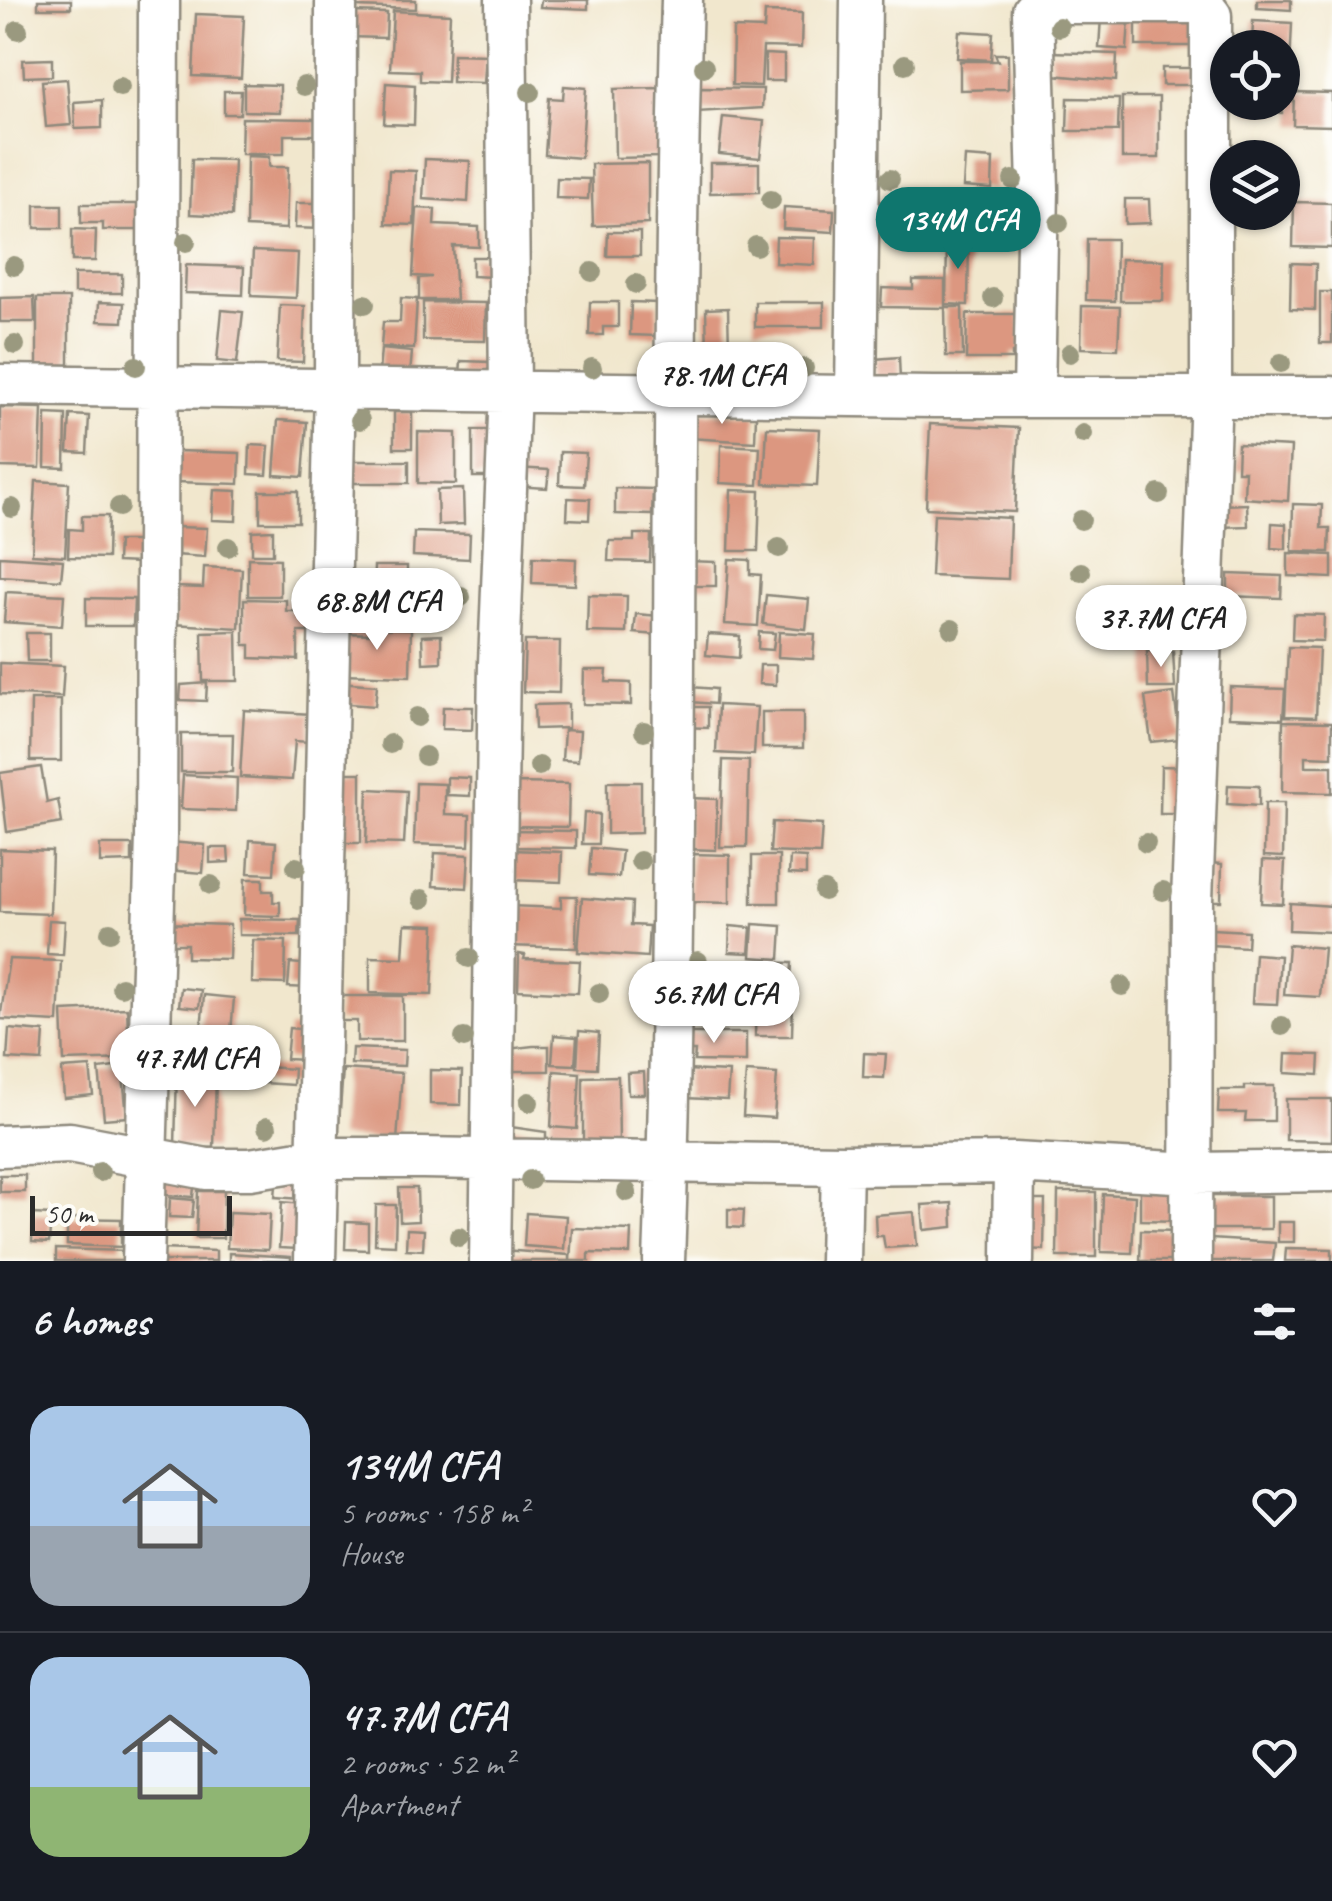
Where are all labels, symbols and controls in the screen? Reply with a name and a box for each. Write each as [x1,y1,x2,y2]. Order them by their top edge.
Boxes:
map controls [1210,30,1300,230]
button: locate [1210,30,1300,120]
button: layers [1210,140,1300,230]
pin: 134M CFA [855,187,1061,272]
text: 134M CFA [898,199,1018,240]
pin: 78.1M CFA [608,342,836,427]
text: 78.1M CFA [659,354,785,395]
pin: 68.8M CFA [263,568,491,653]
text: 68.8M CFA [313,580,441,621]
pin: 37.7M CFA [1047,585,1275,670]
text: 37.7M CFA [1098,597,1224,638]
pin: 56.7M CFA [600,961,828,1046]
text: 56.7M CFA [651,973,777,1014]
pin: 47.7M CFA [81,1025,309,1110]
text: 47.7M CFA [132,1037,258,1078]
scale bar [30,1191,232,1236]
text: 50 m [45,1196,93,1231]
icon: filters [1247,1294,1302,1349]
text: 6 homes [30,1295,149,1348]
text: 134M CFA [340,1439,498,1492]
icon: home [110,1446,230,1566]
icon: heart [1247,1479,1302,1534]
text: 5 rooms · 158 m² [340,1492,527,1533]
text: House [340,1533,402,1574]
text: 47.7M CFA [340,1690,506,1743]
icon: home [110,1697,230,1817]
icon: heart [1247,1730,1302,1785]
text: 2 rooms · 52 m² [340,1743,513,1784]
text: Apartment [340,1784,458,1825]

